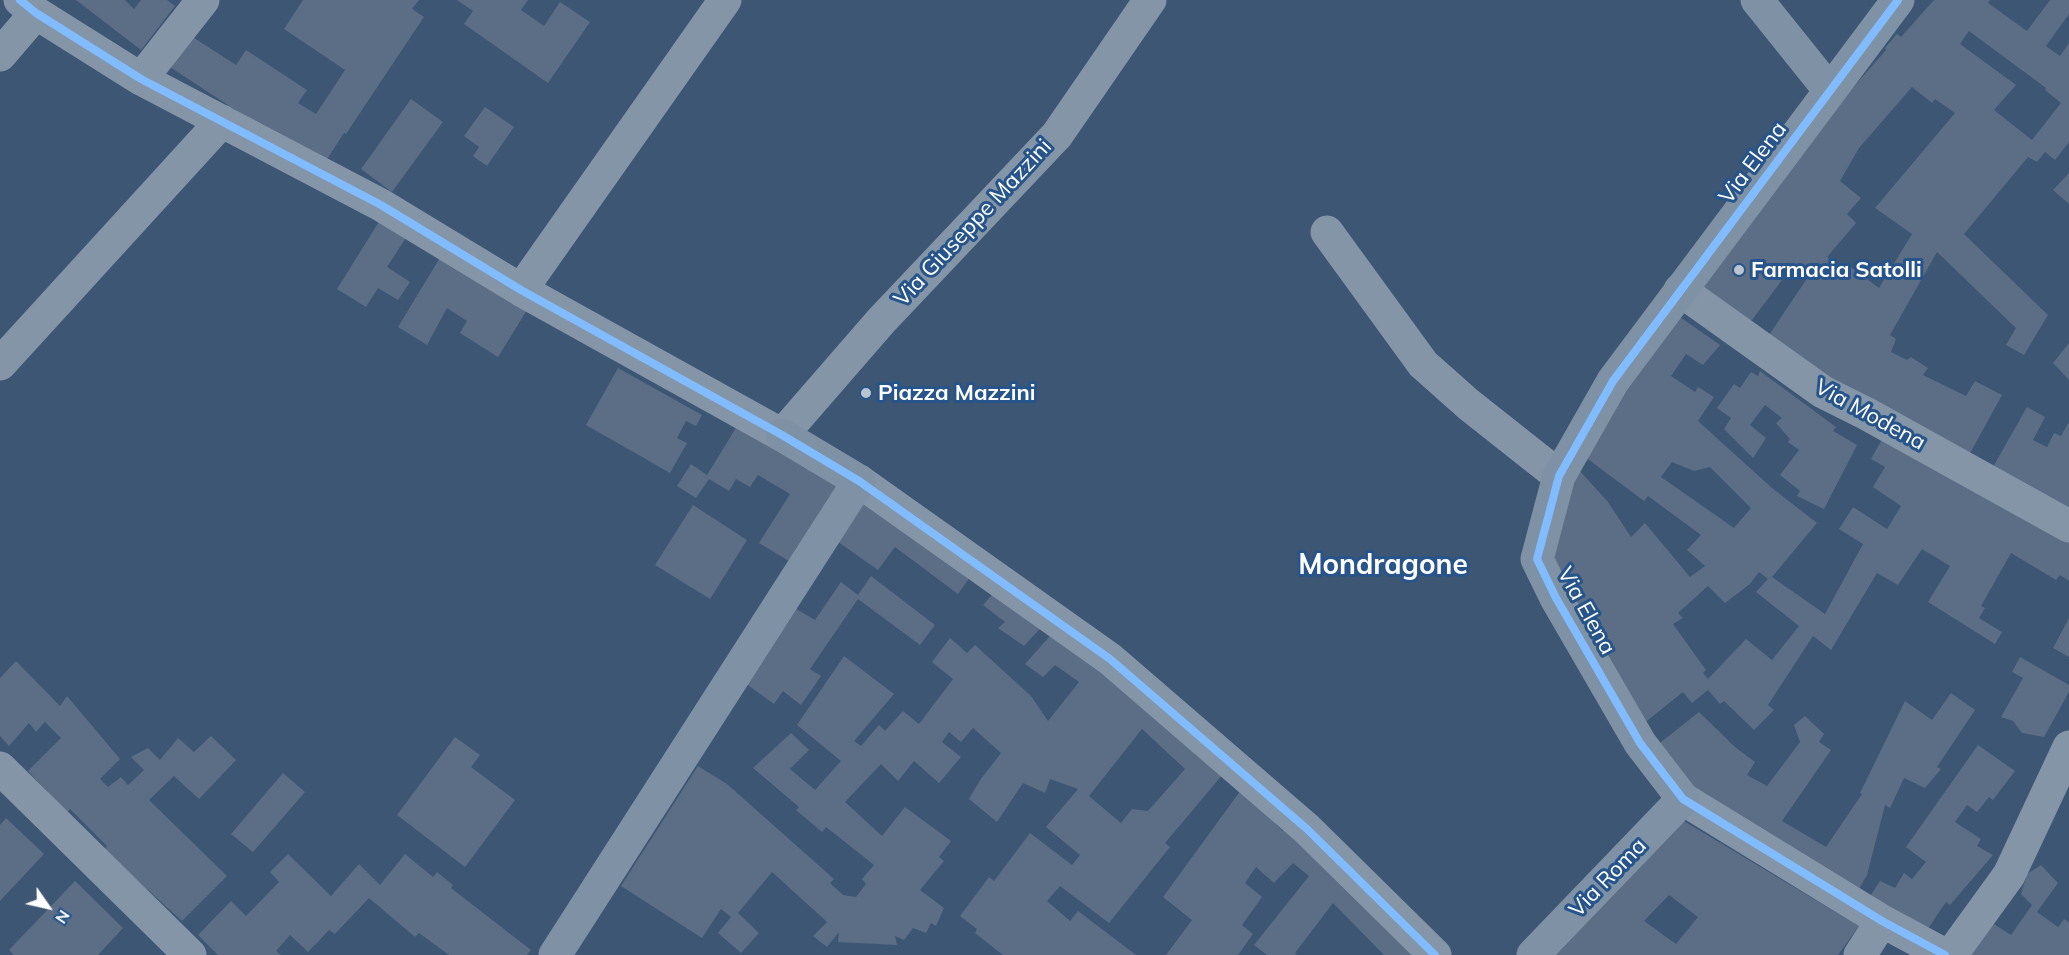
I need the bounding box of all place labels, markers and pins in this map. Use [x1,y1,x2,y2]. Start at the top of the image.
place label: Farmacia Satolli [1751,257,1922,283]
marker: Farmacia Satolli [1732,263,1746,277]
place label: Piazza Mazzini [878,380,1035,406]
marker: Piazza Mazzini [859,386,873,400]

